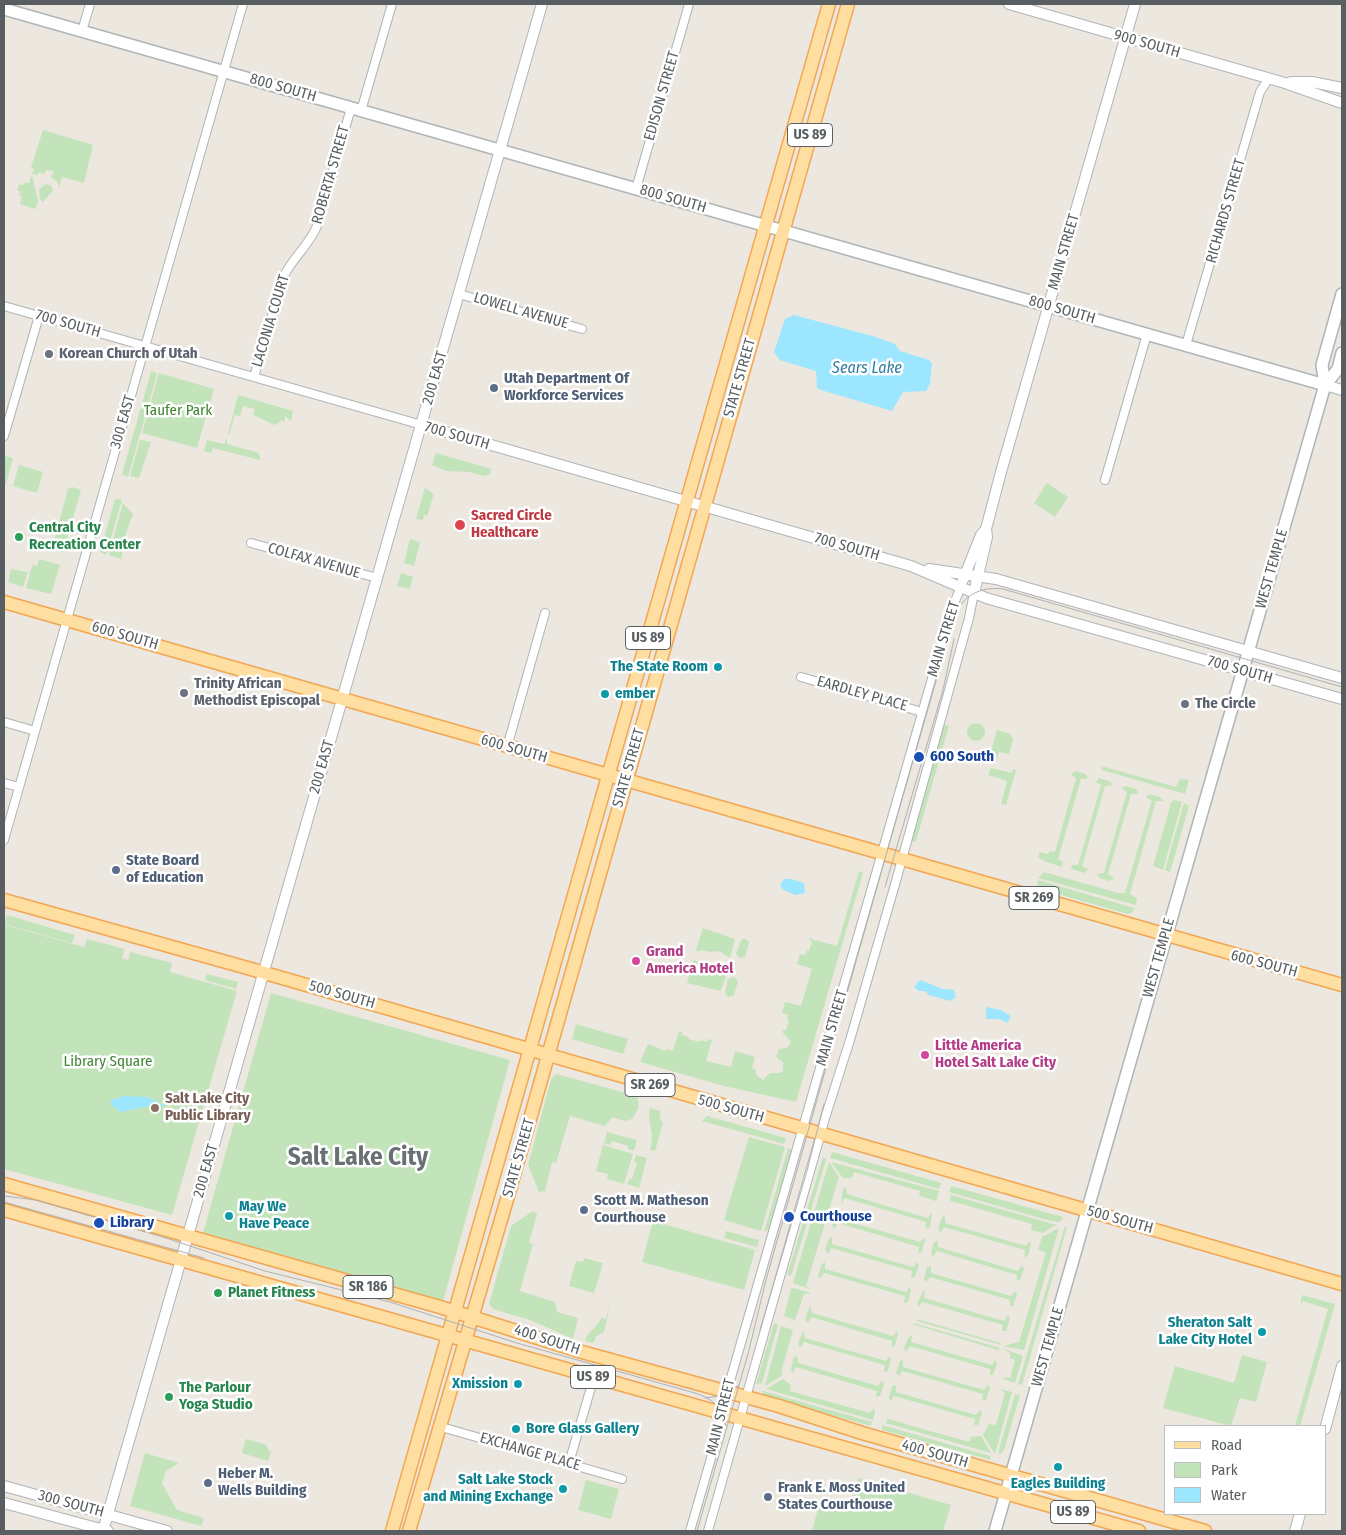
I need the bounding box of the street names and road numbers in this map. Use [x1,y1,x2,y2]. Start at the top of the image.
street label: 900 SOUTH [1112,26,1182,62]
street label: EDISON STREET [641,49,683,143]
street label: 800 SOUTH [248,70,318,106]
street label: ROBERTA STREET [308,124,354,226]
road number: US 89 [788,124,832,146]
street label: RICHARDS STREET [1202,157,1250,265]
street label: 800 SOUTH [638,181,708,217]
street label: MAIN STREET [1045,212,1083,292]
street label: LACONIA COURT [248,272,294,370]
street label: LOWELL AVENUE [472,289,570,333]
street label: 800 SOUTH [1027,292,1097,328]
street label: 700 SOUTH [33,306,103,342]
street label: STATE STREET [720,336,760,420]
street label: 200 EAST [419,349,451,407]
street label: 300 EAST [107,393,139,451]
street label: 700 SOUTH [422,418,492,454]
street label: WEST TEMPLE [1252,527,1292,611]
street label: 700 SOUTH [812,529,882,565]
street label: COLFAX AVENUE [266,539,362,583]
street label: MAIN STREET [924,599,964,679]
street label: 600 SOUTH [90,618,160,654]
road number: US 89 [626,626,670,650]
street label: 700 SOUTH [1205,652,1275,688]
street label: EARDLEY PLACE [815,672,909,716]
street label: STATE STREET [609,726,649,810]
street label: 600 SOUTH [479,731,549,767]
street label: 200 EAST [306,738,338,796]
road number: SR 269 [1009,886,1059,910]
street label: WEST TEMPLE [1139,916,1179,1000]
street label: 600 SOUTH [1229,946,1299,982]
street label: 500 SOUTH [307,977,377,1013]
street label: MAIN STREET [813,988,851,1068]
road number: SR 269 [625,1074,675,1096]
street label: 500 SOUTH [696,1091,766,1127]
street label: STATE STREET [499,1116,539,1200]
street label: 200 EAST [190,1142,222,1200]
street label: 500 SOUTH [1085,1202,1155,1238]
road number: SR 186 [343,1275,393,1298]
street label: WEST TEMPLE [1028,1305,1068,1389]
street label: 400 SOUTH [512,1321,582,1359]
road number: US 89 [570,1365,616,1388]
street label: MAIN STREET [703,1377,739,1457]
street label: EXCHANGE PLACE [478,1429,582,1475]
street label: 400 SOUTH [900,1436,970,1472]
street label: 300 SOUTH [36,1487,106,1521]
road number: US 89 [1050,1500,1096,1524]

